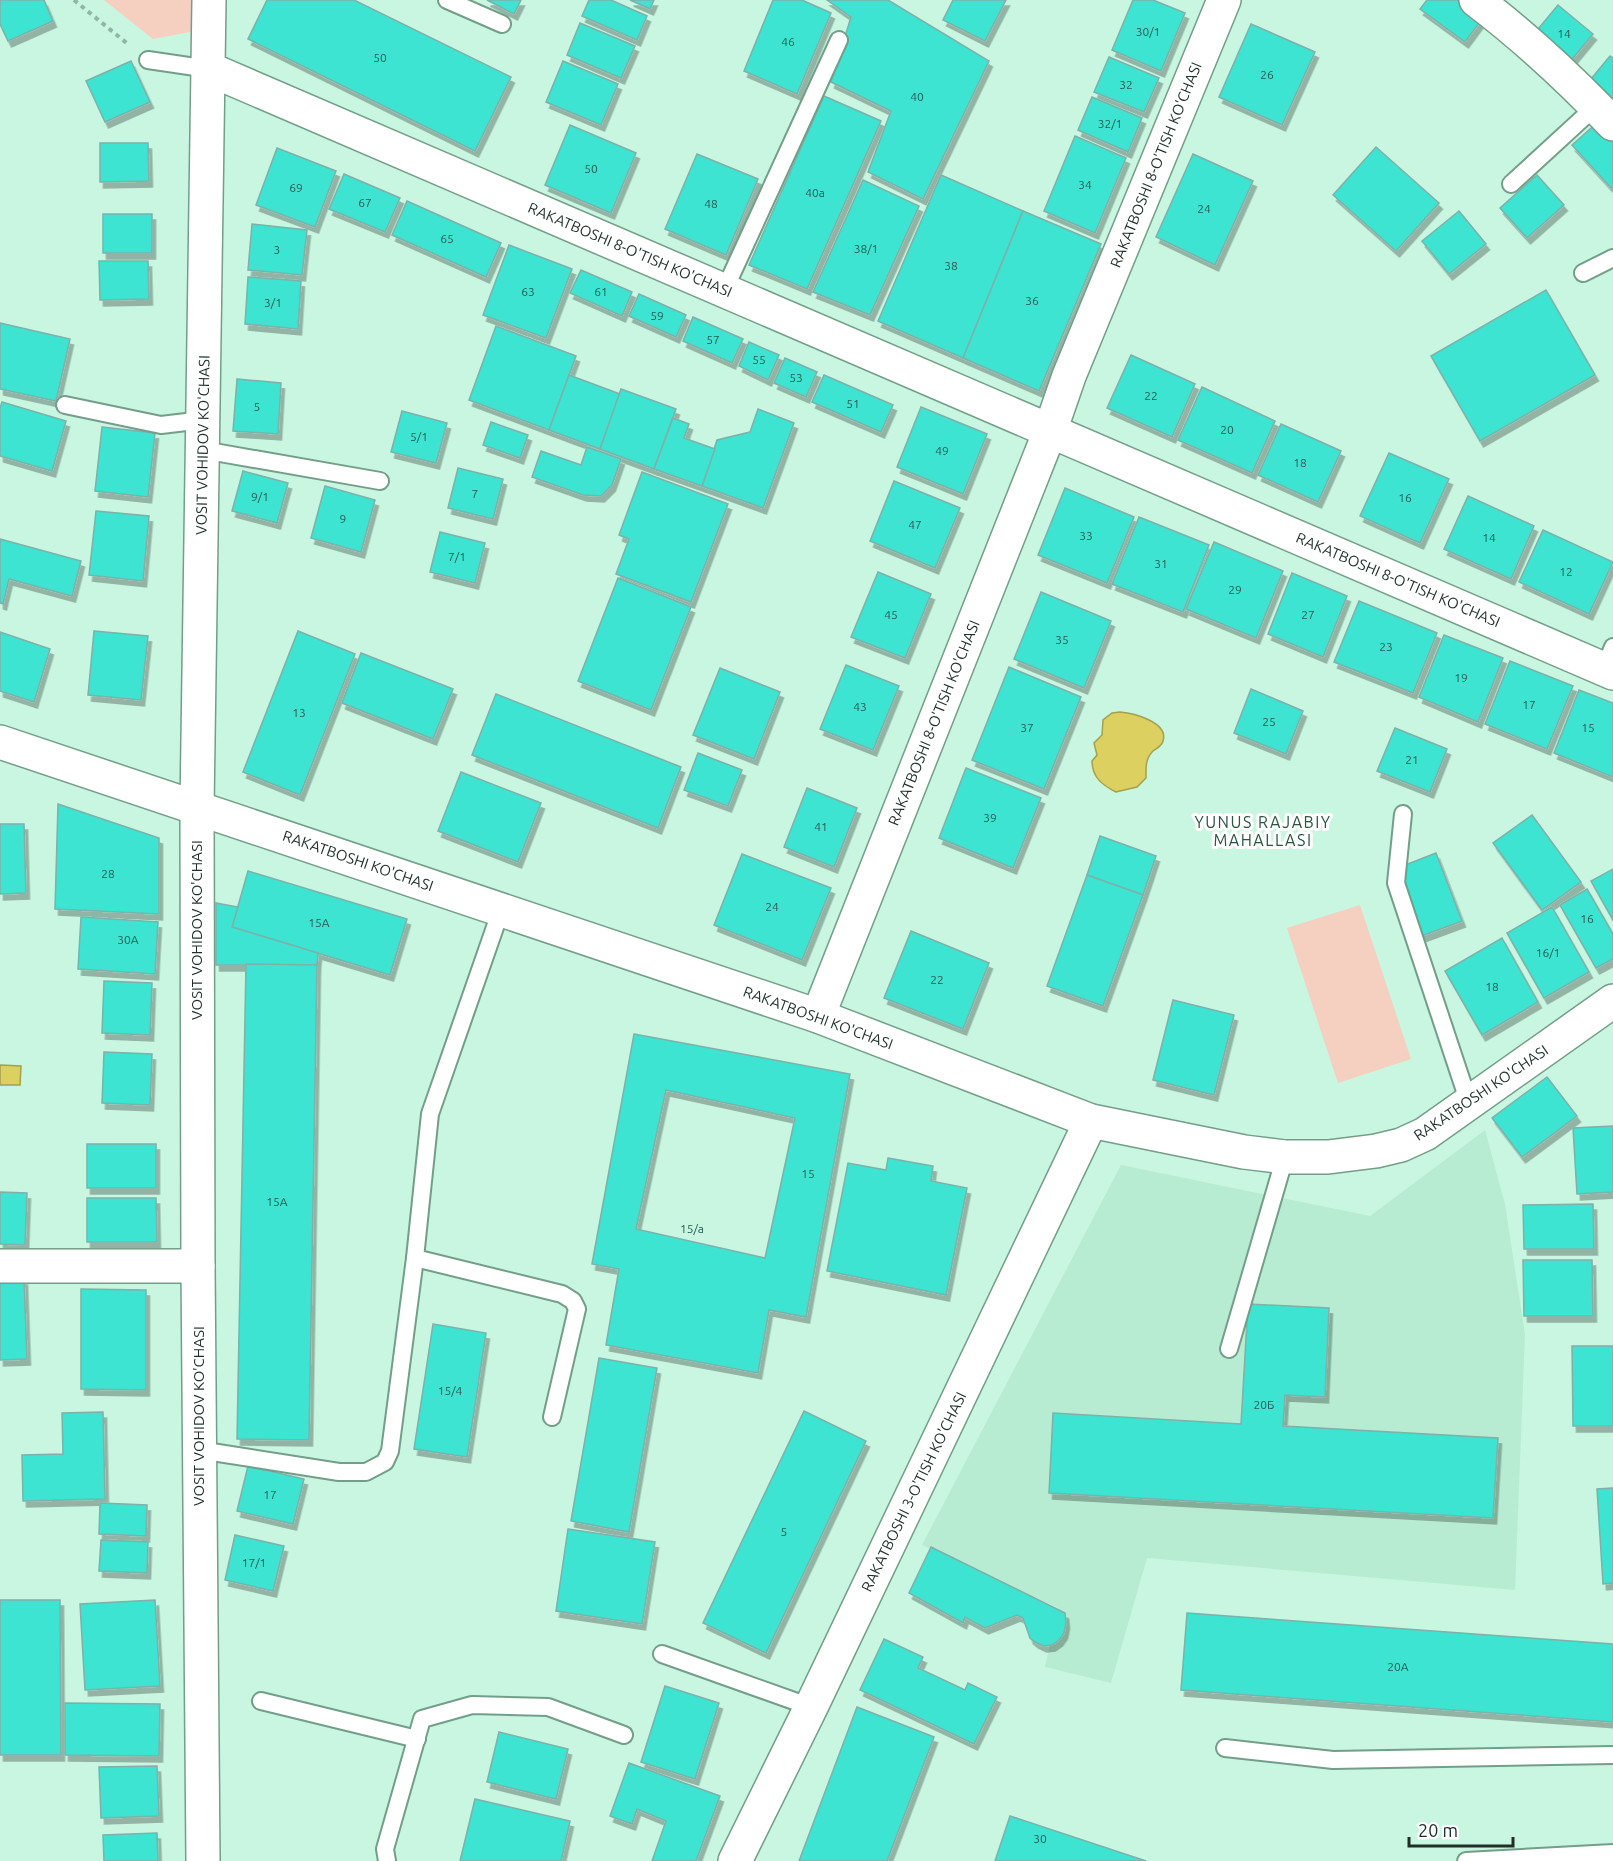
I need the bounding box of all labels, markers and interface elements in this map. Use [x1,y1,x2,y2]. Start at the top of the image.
house number: 30/1 [1136,25,1160,38]
house number: 14 [1557,27,1571,40]
house number: 46 [781,35,795,48]
house number: 50 [373,51,387,64]
street label: RAKATBOSHI 8-O'TISH KO'CHASI [1106,60,1205,270]
house number: 26 [1260,68,1274,81]
house number: 32 [1119,78,1133,91]
house number: 40 [910,90,924,103]
house number: 32/1 [1098,117,1122,130]
house number: 50 [584,162,598,175]
house number: 34 [1078,178,1092,191]
house number: 69 [289,181,303,194]
house number: 40a [805,186,825,199]
house number: 67 [358,196,372,209]
house number: 48 [704,197,718,210]
street label: RAKATBOSHI 8-O'TISH KO'CHASI [526,199,735,300]
house number: 24 [1197,202,1211,215]
house number: 65 [440,232,454,245]
house number: 38/1 [854,242,878,255]
house number: 3 [274,243,280,256]
house number: 38 [944,259,958,272]
house number: 63 [521,285,535,298]
house number: 61 [594,285,608,298]
house number: 36 [1025,294,1039,307]
house number: 3/1 [264,296,282,309]
house number: 59 [650,309,664,322]
house number: 57 [706,333,720,346]
house number: 55 [752,353,766,366]
street label: VOSIT VOHIDOV KO'CHASI [192,355,213,535]
house number: 53 [789,371,803,384]
house number: 22 [1144,389,1158,402]
house number: 51 [846,397,860,410]
house number: 5 [254,400,260,413]
house number: 20 [1220,423,1234,436]
house number: 5/1 [410,430,428,443]
house number: 49 [935,444,949,457]
house number: 18 [1293,456,1307,469]
house number: 7 [472,487,478,500]
house number: 9/1 [251,490,269,503]
house number: 16 [1398,491,1412,504]
house number: 9 [340,512,346,525]
house number: 47 [908,518,922,531]
house number: 33 [1079,529,1093,542]
street label: RAKATBOSHI 8-O'TISH KO'CHASI [1294,529,1503,630]
house number: 14 [1482,531,1496,544]
house number: 7/1 [448,550,466,563]
house number: 31 [1154,557,1168,570]
house number: 12 [1559,565,1573,578]
house number: 29 [1228,583,1242,596]
house number: 45 [884,608,898,621]
house number: 27 [1301,608,1315,621]
street label: RAKATBOSHI 8-O'TISH KO'CHASI [884,618,983,828]
house number: 35 [1055,633,1069,646]
house number: 23 [1379,640,1393,653]
house number: 19 [1454,671,1468,684]
house number: 17 [1522,698,1536,711]
house number: 43 [853,700,867,713]
house number: 13 [292,706,306,719]
house number: 25 [1262,715,1276,728]
house number: 37 [1020,721,1034,734]
house number: 15 [1581,721,1595,734]
house number: 21 [1405,753,1419,766]
house number: 39 [983,811,997,824]
district label: YUNUS RAJABIY MAHALLASI [1194,813,1332,849]
house number: 41 [814,820,828,833]
street label: RAKATBOSHI KO'CHASI [281,827,436,894]
street label: VOSIT VOHIDOV KO'CHASI [188,840,205,1020]
house number: 28 [101,867,115,880]
house number: 24 [765,900,779,913]
house number: 16 [1580,912,1594,925]
house number: 15A [308,916,330,929]
house number: 30A [117,933,139,946]
house number: 16/1 [1536,946,1560,959]
house number: 22 [930,973,944,986]
house number: 18 [1485,980,1499,993]
street label: RAKATBOSHI KO'CHASI [741,982,895,1053]
street label: RAKATBOSHI KO'CHASI [1410,1041,1551,1144]
house number: 15 [801,1167,815,1180]
house number: 15А [266,1195,288,1208]
house number: 15/a [680,1222,704,1235]
street label: VOSIT VOHIDOV KO'CHASI [190,1326,207,1506]
house number: 15/4 [438,1384,463,1397]
street label: RAKATBOSHI 3-O'TISH KO'CHASI [858,1389,969,1594]
house number: 20Б [1254,1398,1274,1411]
house number: 17 [263,1488,277,1501]
house number: 5 [781,1525,787,1538]
house number: 17/1 [242,1556,266,1569]
house number: 20А [1387,1660,1409,1673]
scale bar [1409,1810,1512,1848]
text: 20 m [1418,1820,1458,1840]
house number: 30 [1033,1832,1047,1845]

